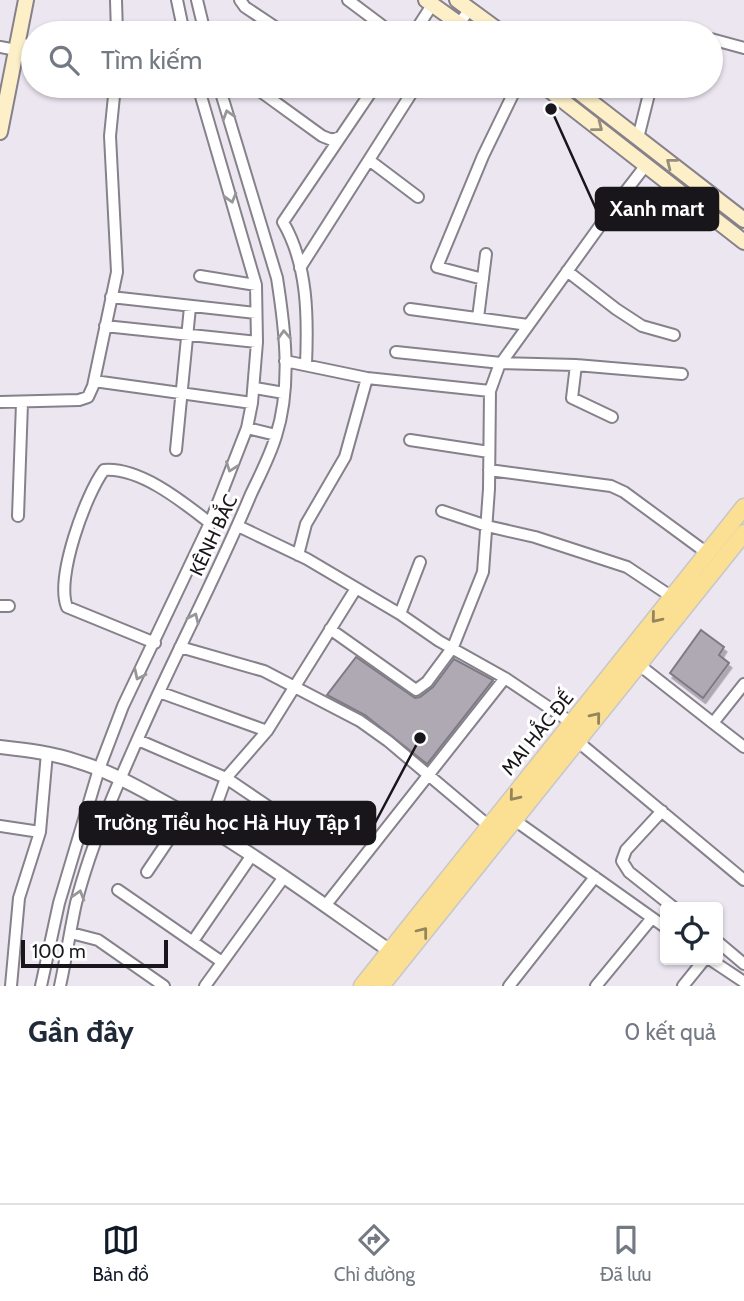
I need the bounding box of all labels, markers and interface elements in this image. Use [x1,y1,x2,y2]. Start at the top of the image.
search box [21,21,723,98]
icon: search [45,41,83,79]
text: Tìm kiếm [101,44,202,76]
one-way arrow [222,110,236,122]
one-way arrow [590,119,603,132]
one-way arrow [666,159,679,172]
callout: Xanh mart [596,188,718,230]
one-way arrow [222,192,237,204]
text: Xanh mart [609,196,704,221]
one-way arrow [276,329,291,340]
one-way arrow [225,461,239,473]
street label: KÊNH BẮC [181,489,242,579]
one-way arrow [651,610,664,622]
one-way arrow [186,613,200,625]
one-way arrow [133,668,147,680]
street label: MAI HẮC ĐẾ [493,684,579,780]
one-way arrow [587,712,600,724]
one-way arrow [509,788,522,800]
callout: Trường Tiểu học Hà Huy Tập 1 [80,802,375,844]
text: Trường Tiểu học Hà Huy Tập 1 [94,810,362,835]
one-way arrow [71,890,86,902]
map controls [660,902,723,965]
button: locate [660,902,723,965]
one-way arrow [414,928,427,940]
scale bar [21,937,168,969]
text: 100 m [32,940,86,963]
text: Gần đây [28,1013,134,1050]
text: 0 kết quả [624,1018,716,1046]
tab: Bản đồ [92,1221,149,1286]
tab: Chỉ đường [334,1221,415,1286]
tab: Đã lưu [600,1221,652,1286]

